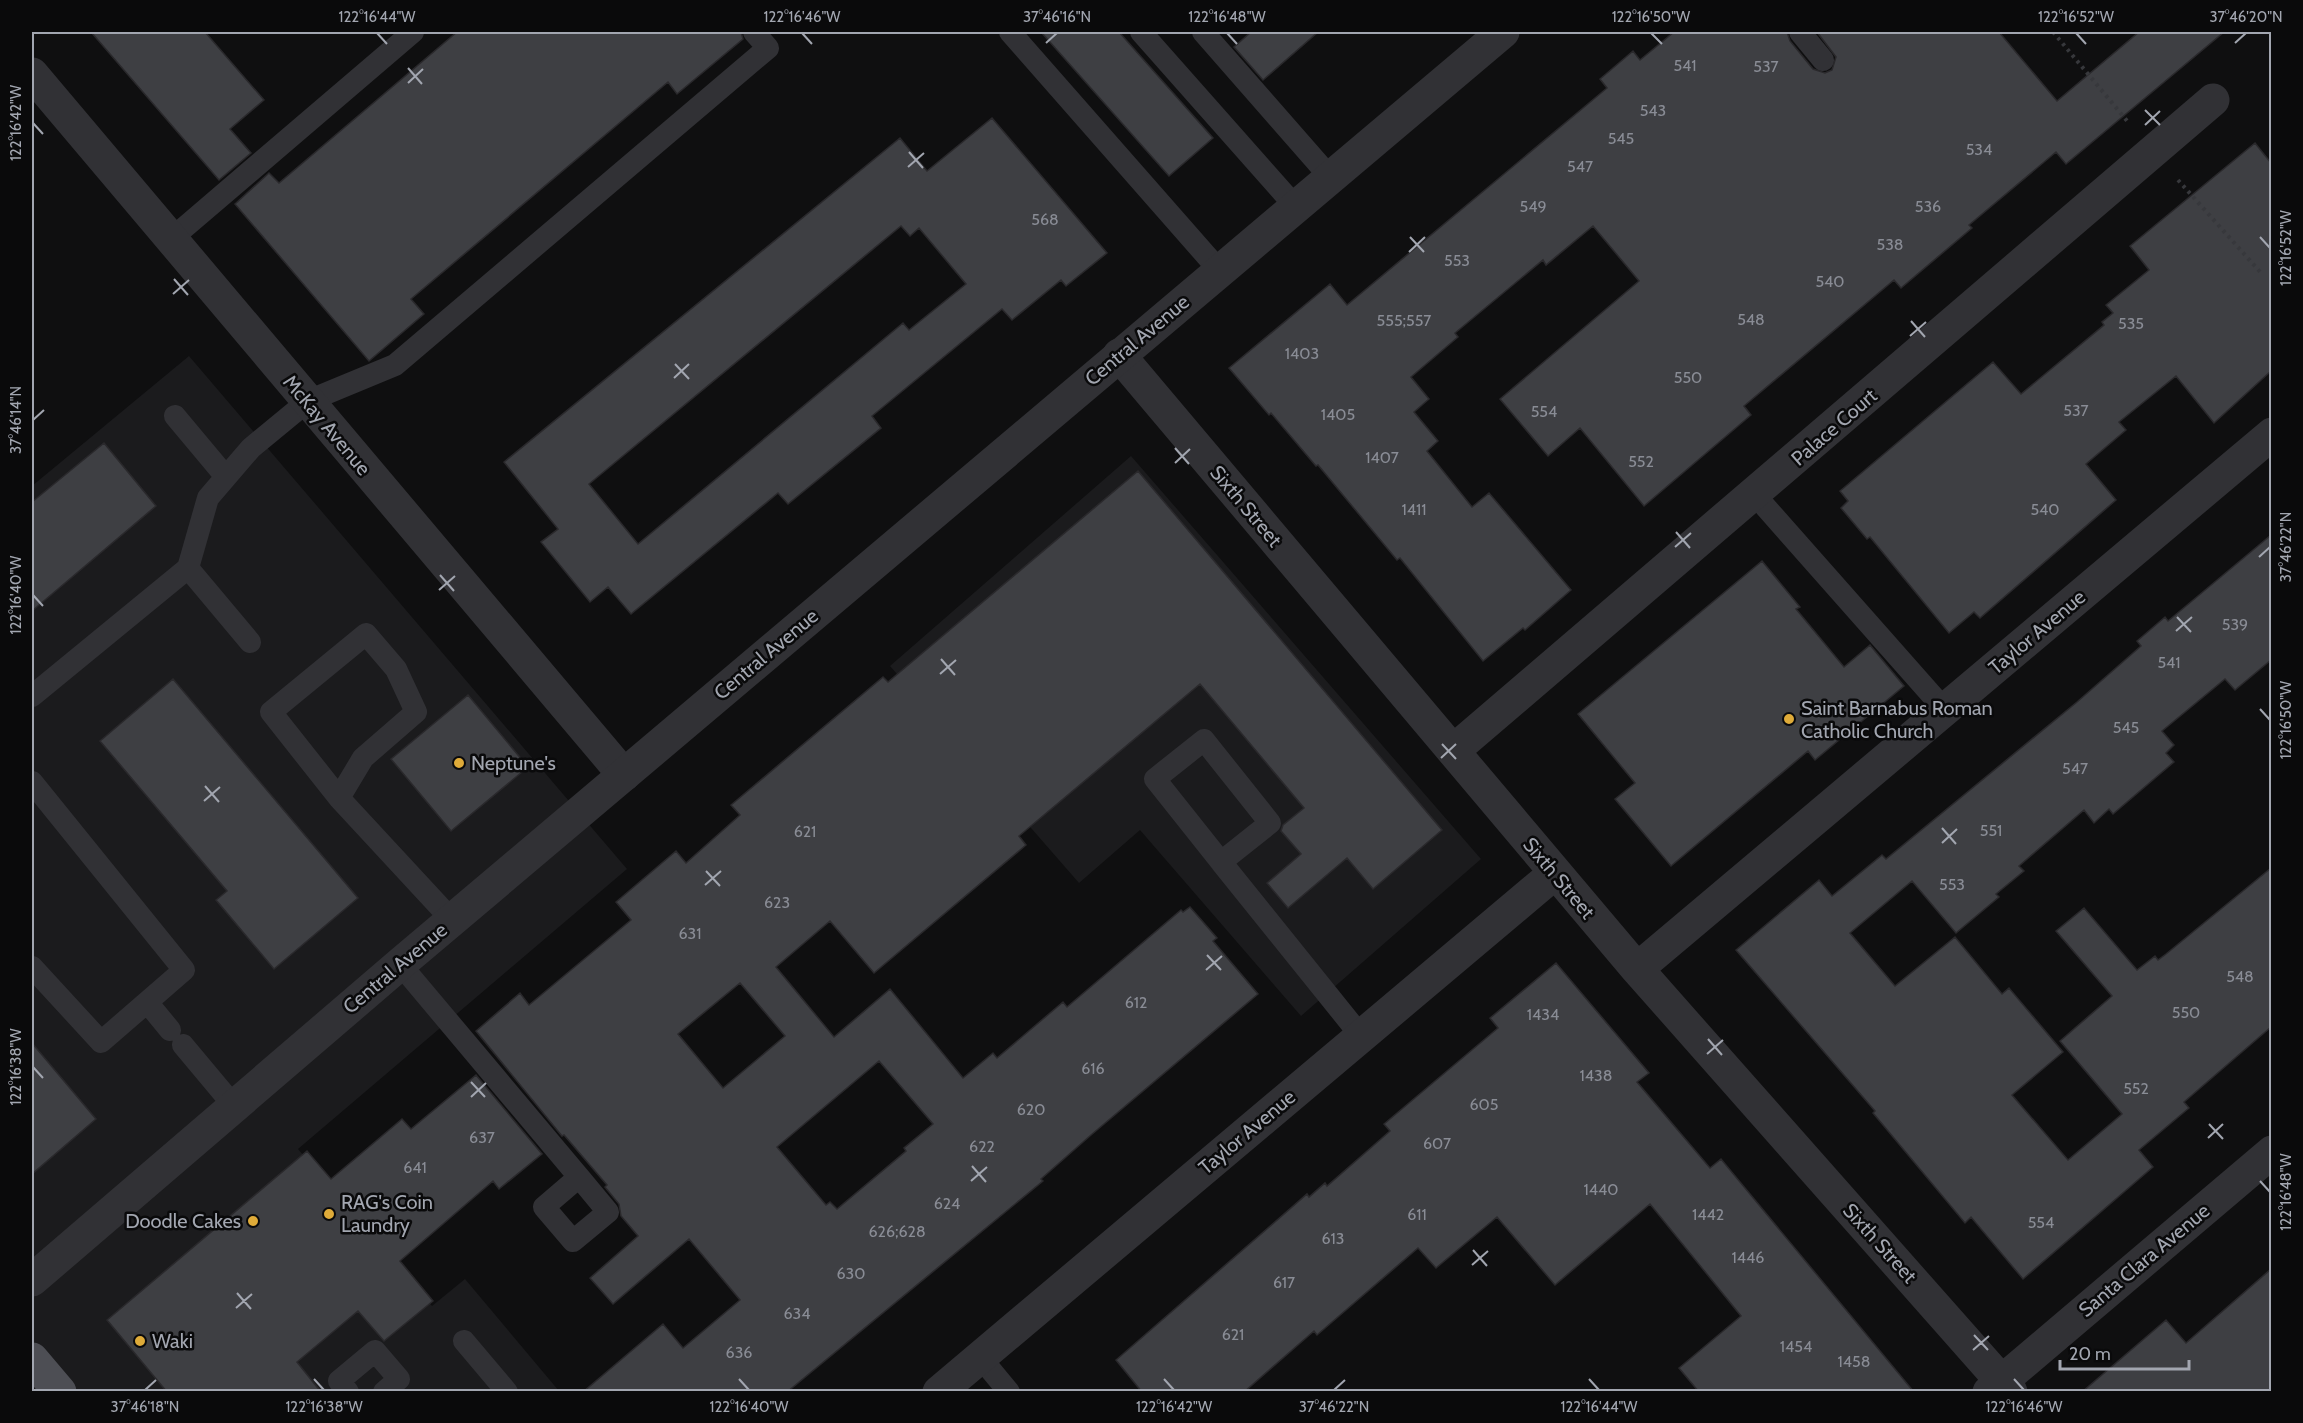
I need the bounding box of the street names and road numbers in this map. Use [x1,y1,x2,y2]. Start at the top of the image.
street label: Central Avenue [1080,290,1194,390]
street label: McKay Avenue [278,370,376,480]
street label: Palace Court [1786,383,1882,471]
street label: Sixth Street [1205,460,1287,552]
street label: Taylor Avenue [1984,585,2090,679]
street label: Central Avenue [709,604,823,704]
street label: Sixth Street [1518,832,1600,924]
street label: Central Avenue [338,918,452,1018]
street label: Taylor Avenue [1194,1085,1300,1179]
street label: Sixth Street [1838,1198,1922,1288]
street label: Santa Clara Avenue [2074,1198,2214,1322]

